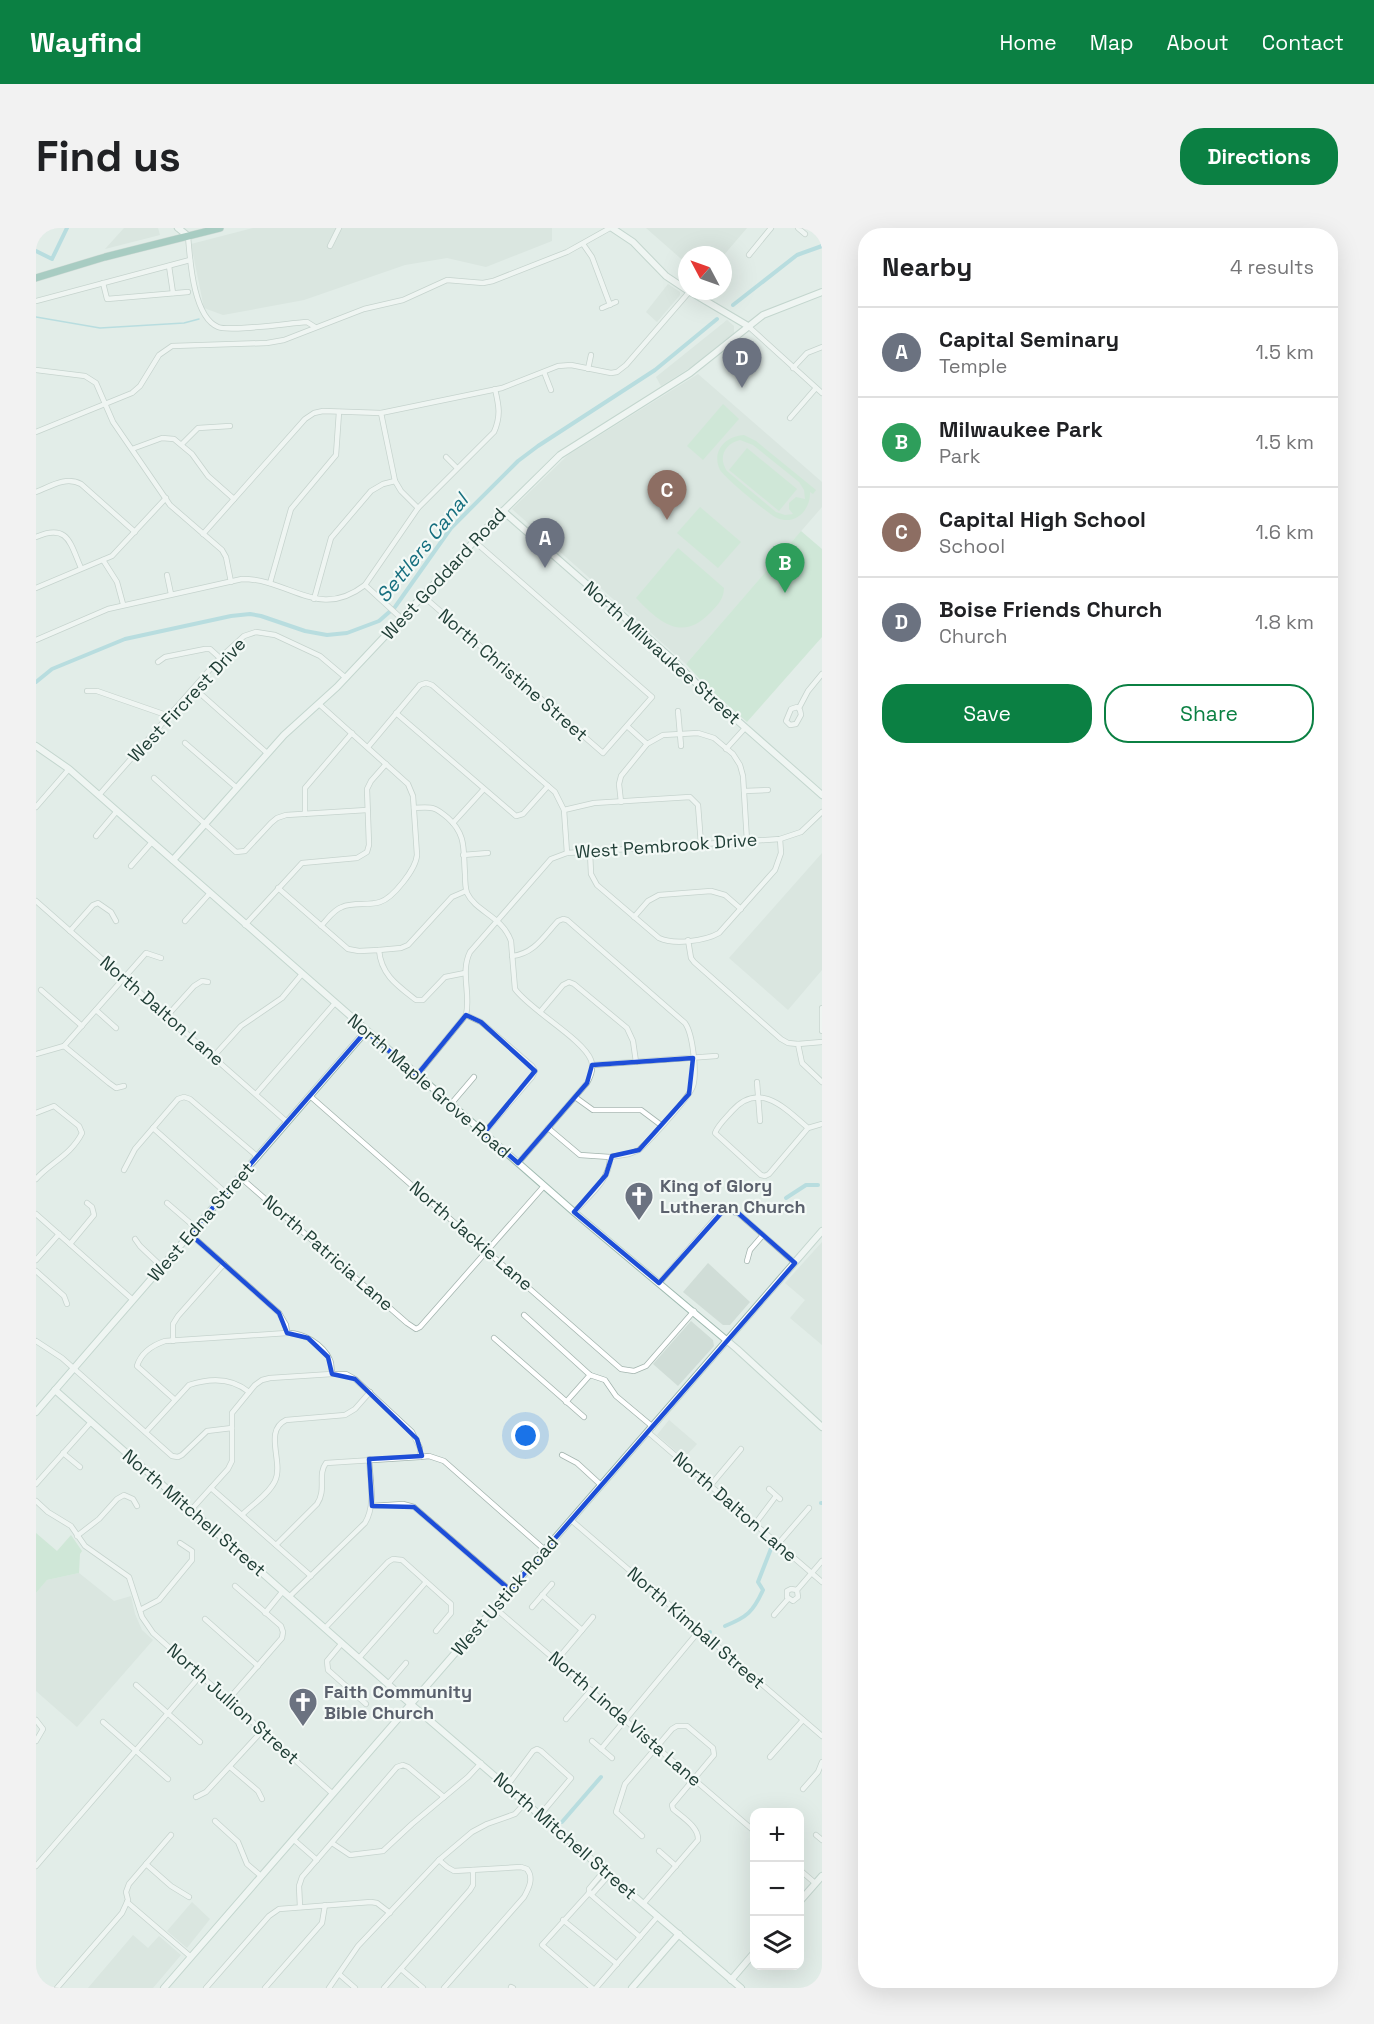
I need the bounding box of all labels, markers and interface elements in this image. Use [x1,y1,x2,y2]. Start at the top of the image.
text: Wayfind [30,24,142,60]
text: Home [999,29,1057,56]
text: Map [1090,29,1134,56]
text: About [1167,29,1229,56]
text: Contact [1262,29,1344,56]
button: Directions [1180,128,1338,185]
text: Find us [36,130,181,183]
north arrow [678,246,732,300]
text: Nearby [882,250,972,284]
text: 4 results [1230,254,1314,280]
text: Capital Seminary [939,325,1119,353]
pin: D [722,338,762,388]
text: A [895,339,908,365]
text: 1.5 km [1256,339,1314,365]
text: Temple [939,353,1007,379]
text: Milwaukee Park [939,415,1103,443]
text: B [895,429,908,455]
text: 1.5 km [1256,429,1314,455]
text: Park [939,443,981,469]
pin: C [648,470,686,520]
water label: Settlers Canal [370,487,475,608]
street label: West Goddard Road [377,503,511,644]
text: Capital High School [939,505,1146,533]
pin: A [526,518,564,568]
text: C [895,519,908,545]
text: 1.6 km [1255,519,1314,545]
text: School [939,533,1005,559]
pin: B [766,544,804,593]
street label: North Milwaukee Street [579,576,746,729]
text: Boise Friends Church [939,595,1162,623]
street label: North Christine Street [434,603,593,746]
text: D [895,609,908,635]
text: 1.8 km [1255,609,1314,635]
text: Church [939,623,1008,649]
street label: West Fircrest Drive [123,633,250,767]
button: Save [882,684,1092,743]
button: Share [1104,684,1314,743]
street label: West Pembrook Drive [574,828,758,863]
street label: North Dalton Lane [95,950,229,1071]
street label: North Maple Grove Road [343,1008,516,1163]
street label: West Edna Street [142,1157,259,1286]
place label: King of Glory Lutheran Church [660,1174,806,1218]
street label: North Jackie Lane [405,1176,538,1296]
church icon: King of Glory Lutheran Church [623,1180,655,1222]
street label: North Patricia Lane [258,1190,398,1316]
your location [511,1421,540,1450]
street label: North Mitchell Street [118,1444,271,1581]
street label: North Dalton Lane [668,1446,802,1567]
street label: West Ustick Road [446,1531,563,1660]
street label: North Kimball Street [623,1562,770,1694]
street label: North Jullion Street [162,1638,304,1769]
street label: North Linda Vista Lane [544,1646,707,1791]
place label: Faith Community Bible Church [324,1680,472,1724]
church icon: Faith Community Bible Church [287,1686,319,1728]
street label: North Mitchell Street [489,1767,642,1904]
map controls [750,1808,804,1970]
button: + [750,1808,804,1862]
button: − [750,1862,804,1916]
button: layers [750,1916,804,1970]

